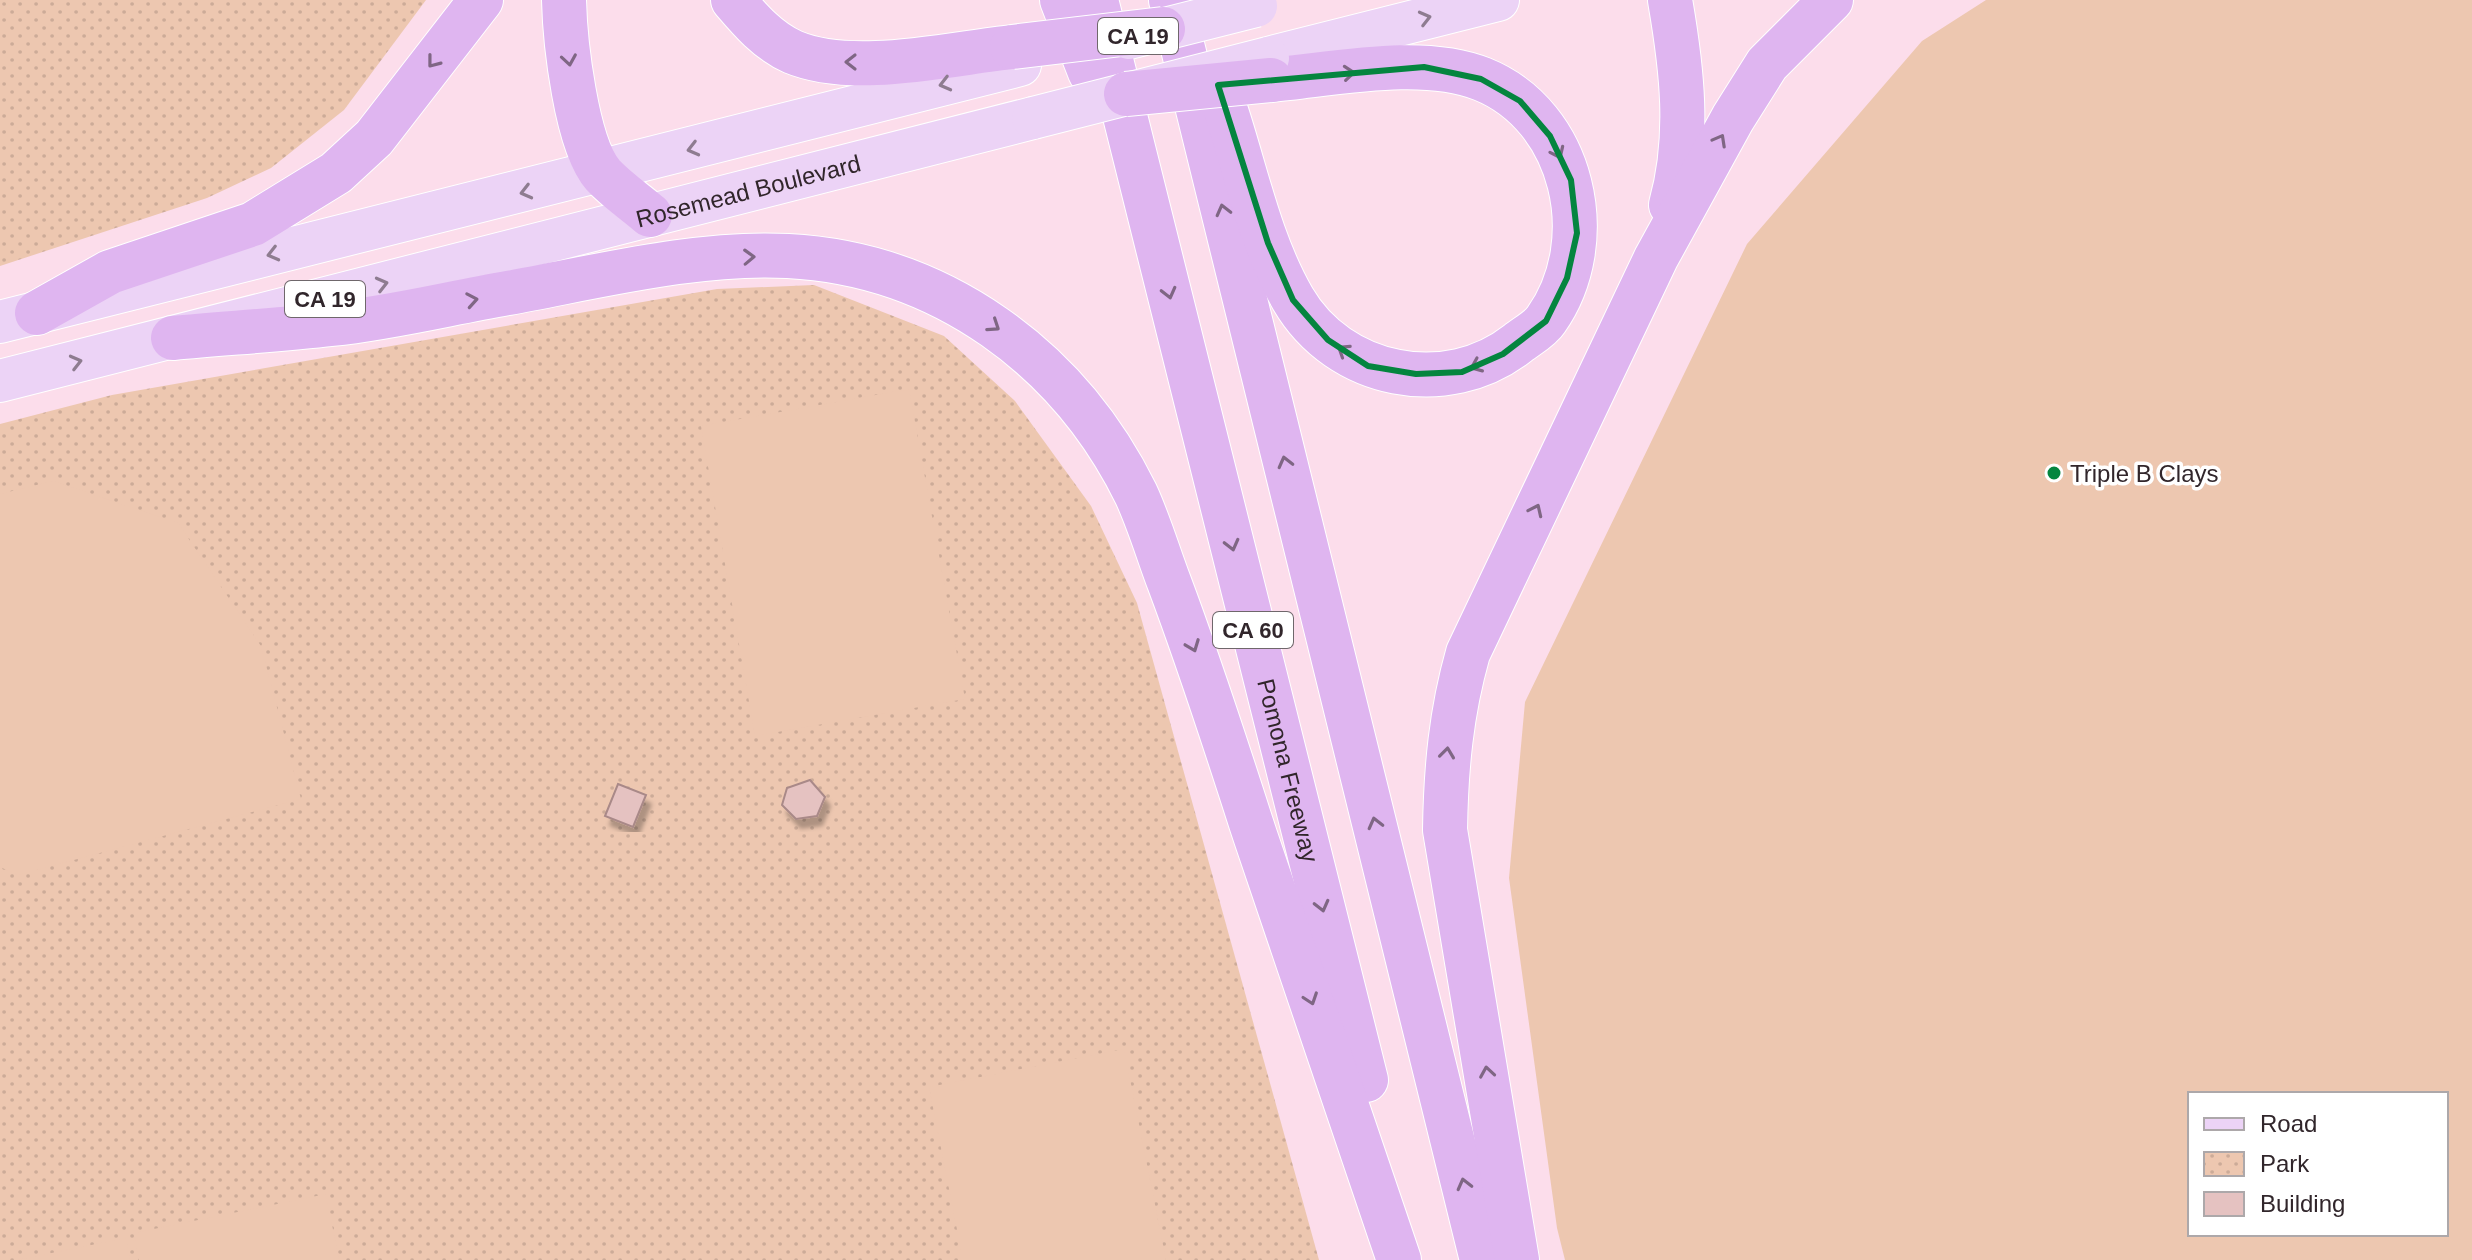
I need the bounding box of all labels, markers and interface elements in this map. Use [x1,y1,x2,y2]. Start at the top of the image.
one-way arrow [1418,11,1431,28]
road number: CA 19 [1098,18,1178,54]
one-way arrow [429,53,443,67]
one-way arrow [560,53,577,66]
one-way arrow [844,53,857,71]
one-way arrow [1343,65,1356,82]
one-way arrow [938,75,952,92]
one-way arrow [1711,134,1726,149]
one-way arrow [687,140,700,157]
one-way arrow [1548,145,1564,160]
street label: Rosemead Boulevard [633,149,863,232]
one-way arrow [519,182,533,199]
one-way arrow [1215,203,1232,217]
one-way arrow [267,245,281,262]
one-way arrow [743,248,756,265]
one-way arrow [375,277,388,294]
road number: CA 19 [285,281,365,317]
one-way arrow [1160,286,1177,299]
one-way arrow [465,292,479,309]
one-way arrow [986,316,1000,331]
one-way arrow [1338,344,1352,359]
one-way arrow [68,354,82,371]
one-way arrow [1470,356,1484,372]
one-way arrow [1278,456,1295,469]
place label: Triple B Clays [2070,460,2218,487]
marker: Triple B Clays [2045,464,2063,482]
one-way arrow [1526,504,1542,519]
one-way arrow [1223,538,1240,552]
road number: CA 60 [1213,612,1293,648]
one-way arrow [1183,638,1200,652]
street label: Pomona Freeway [1253,676,1324,865]
one-way arrow [1439,746,1456,759]
one-way arrow [1367,817,1384,831]
one-way arrow [1313,899,1330,913]
one-way arrow [1301,991,1317,1005]
one-way arrow [1479,1066,1496,1079]
legend [2188,1092,2448,1236]
text: Road [2260,1110,2317,1137]
text: Park [2260,1150,2310,1177]
one-way arrow [1456,1178,1473,1192]
text: Building [2260,1190,2345,1217]

